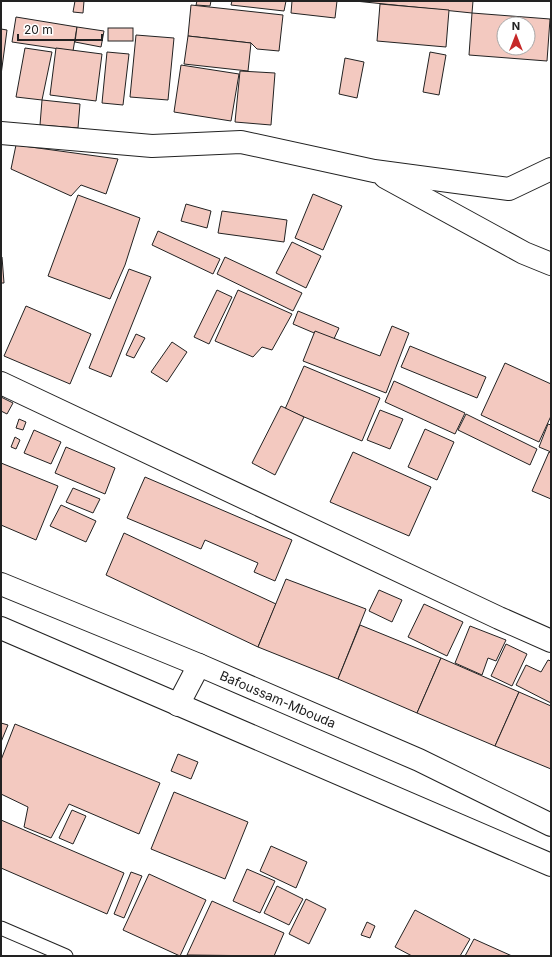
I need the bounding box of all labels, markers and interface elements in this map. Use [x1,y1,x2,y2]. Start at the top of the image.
scale bar [18,16,102,42]
north arrow [496,16,536,56]
text: N [512,19,520,33]
text: 20 m [24,22,53,37]
street label: Bafoussam-Mbouda [218,667,338,731]

